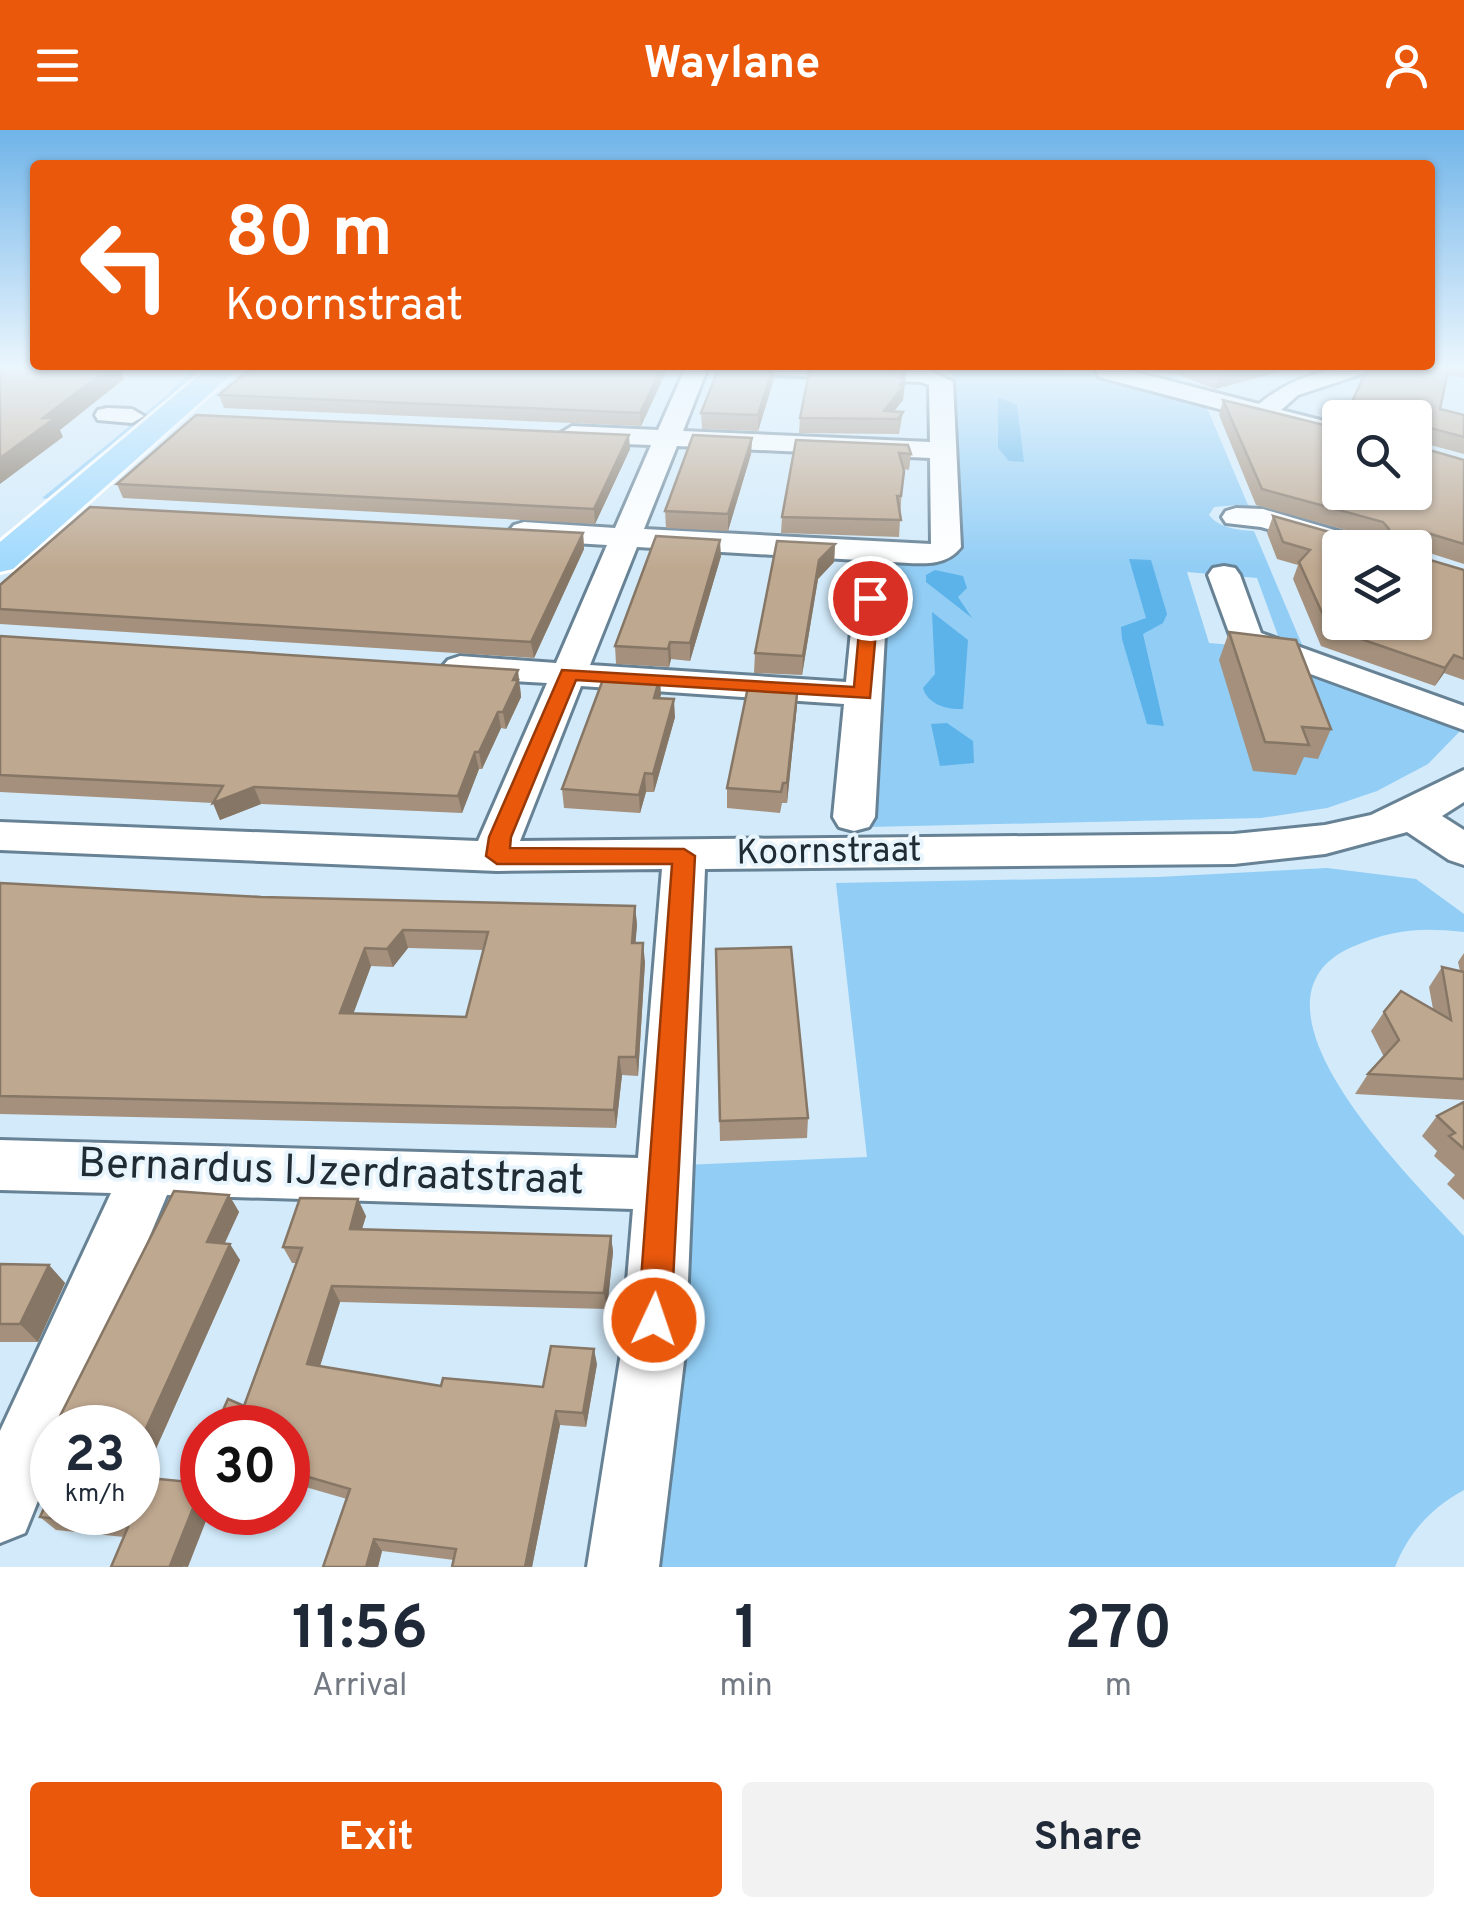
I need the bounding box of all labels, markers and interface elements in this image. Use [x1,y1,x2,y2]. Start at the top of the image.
text: Waylane [644,37,820,94]
icon: menu [30,38,85,93]
icon: person [1379,38,1434,93]
text: 80 m [225,192,393,281]
icon: left [60,200,190,330]
text: Koornstraat [225,279,463,336]
map controls [1322,400,1432,640]
button: search [1322,400,1432,510]
button: layers [1322,530,1432,640]
pin [828,556,913,641]
icon: arrive [843,571,898,626]
street label: Koornstraat [736,829,922,877]
street label: Bernardus IJzerdraatstraat [77,1139,585,1209]
position arrow [602,1268,706,1372]
speed limit sign: 30 [180,1405,310,1535]
text: 23 [65,1426,125,1489]
text: km/h [65,1479,125,1511]
text: 11:56 [292,1594,428,1670]
text: 1 [734,1594,758,1670]
text: 270 [1064,1594,1172,1670]
text: Arrival [312,1667,407,1707]
text: min [720,1667,773,1707]
text: m [1105,1667,1132,1707]
button: Exit [30,1782,722,1897]
button: Share [742,1782,1434,1897]

